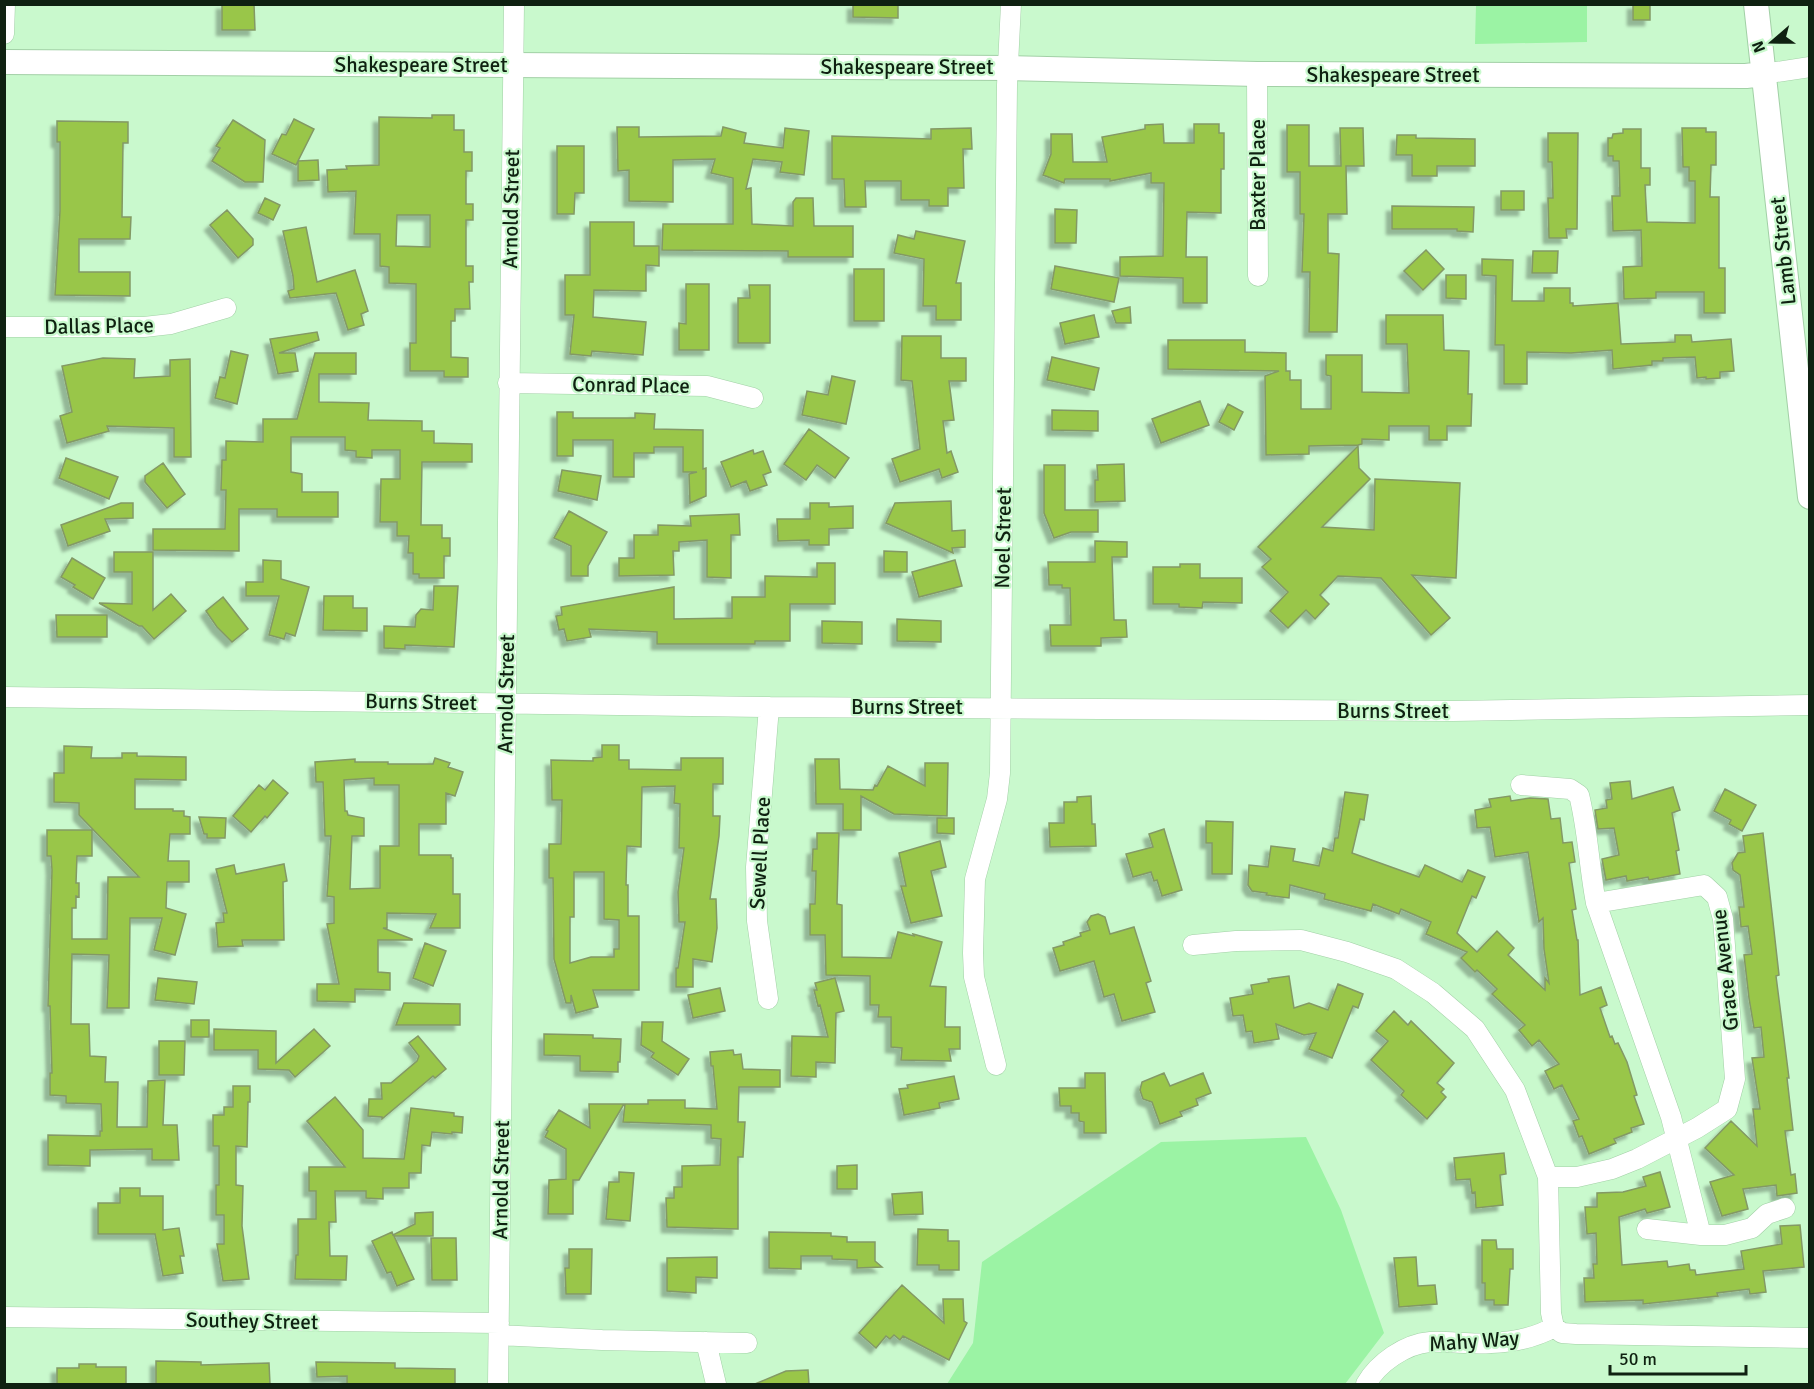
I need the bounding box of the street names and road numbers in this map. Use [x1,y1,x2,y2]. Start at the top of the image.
street label: Shakespeare Street [334,52,508,78]
street label: Shakespeare Street [820,54,994,80]
street label: Shakespeare Street [1306,62,1480,88]
street label: Baxter Place [1245,119,1271,231]
street label: Arnold Street [497,149,525,269]
street label: Lamb Street [1764,196,1802,306]
street label: Dallas Place [44,312,154,340]
street label: Conrad Place [572,371,690,399]
street label: Noel Street [989,487,1017,589]
street label: Arnold Street [492,634,520,754]
street label: Burns Street [365,688,477,716]
street label: Burns Street [851,694,963,720]
street label: Burns Street [1337,698,1449,724]
street label: Sewell Place [744,796,776,910]
street label: Grace Avenue [1706,908,1744,1032]
street label: Arnold Street [487,1120,515,1240]
street label: Southey Street [186,1307,318,1335]
street label: Mahy Way [1428,1325,1520,1357]

